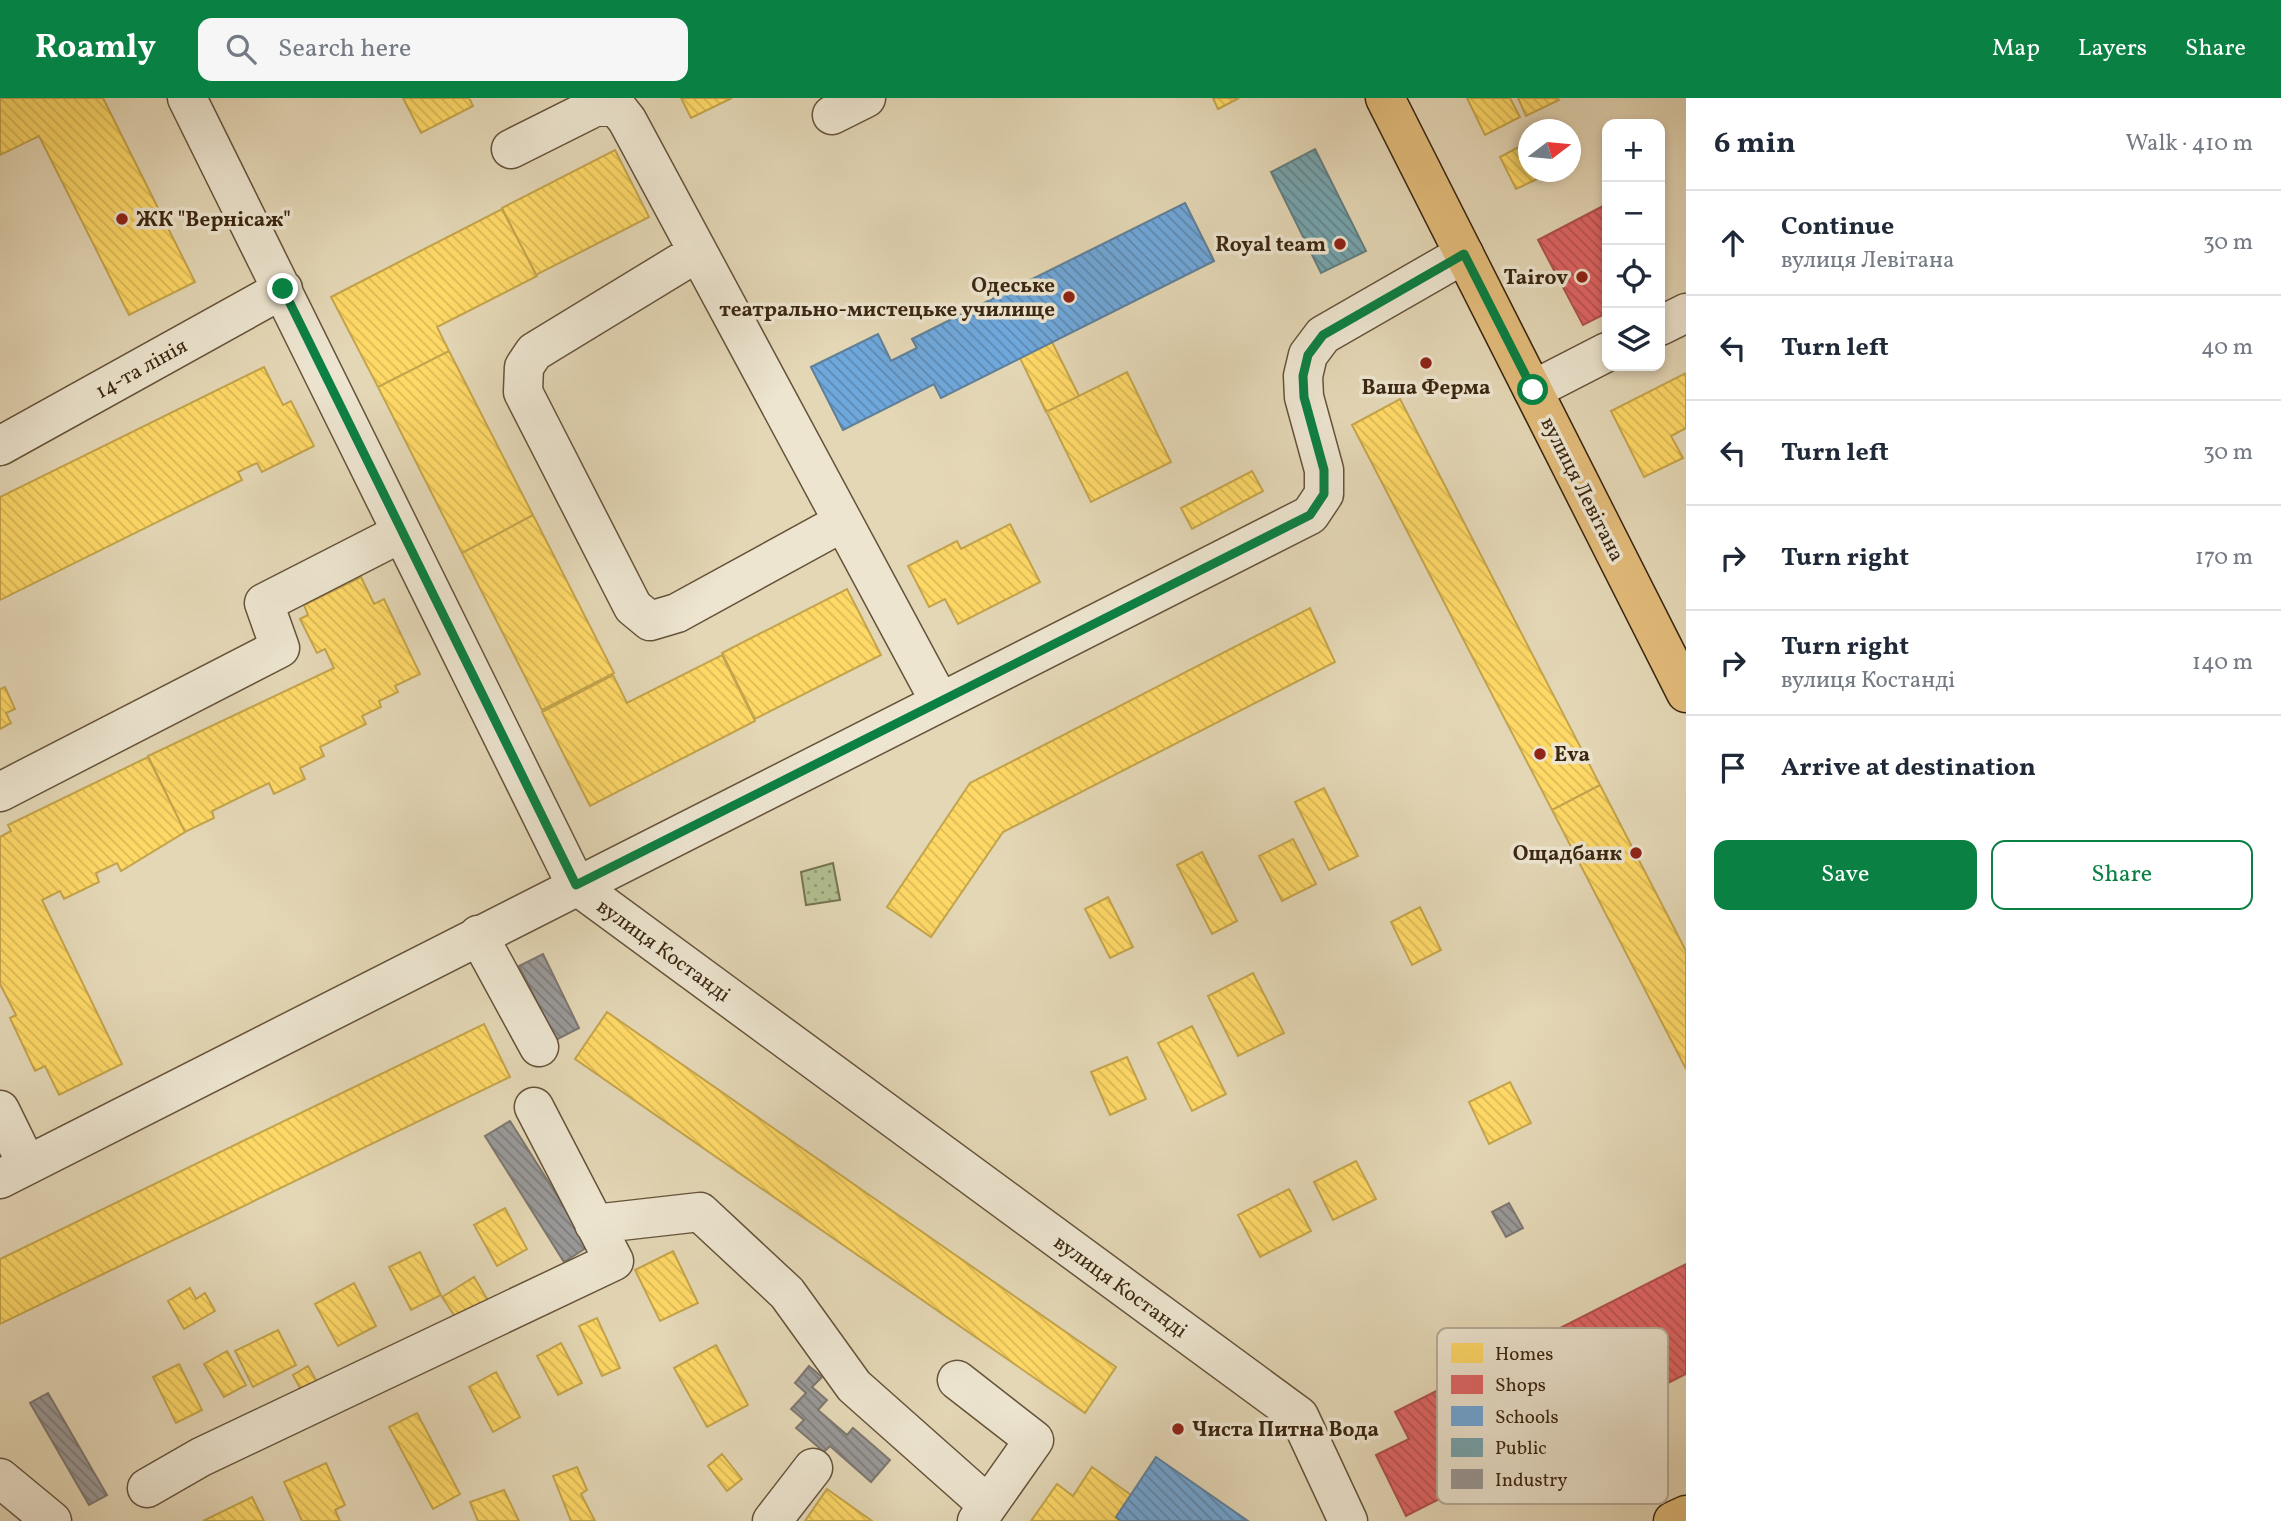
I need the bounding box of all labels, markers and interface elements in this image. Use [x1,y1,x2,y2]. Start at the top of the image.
search box [198,18,688,81]
text: Roamly [35,26,156,72]
icon: search [222,30,260,68]
text: Search here [278,31,411,67]
text: Map [1992,32,2040,66]
text: Layers [2078,32,2147,66]
text: Share [2185,32,2246,66]
north arrow [1518,119,1581,182]
map controls [1602,119,1665,371]
button: + [1602,119,1665,182]
text: 6 min [1714,123,1796,165]
text: Walk · 410 m [2126,128,2253,160]
button: − [1602,182,1665,245]
place label: ЖК "Вернісаж" [136,206,291,235]
text: Continue [1781,209,1894,245]
marker: ЖК "Вернісаж" [114,211,130,227]
icon: ahead [1714,224,1752,262]
text: 30 m [2203,227,2253,259]
place label: Royal team [1215,231,1326,260]
marker: Royal team [1332,236,1348,252]
button: locate [1602,245,1665,308]
text: вулиця Левітана [1781,245,1955,277]
place label: Tairov [1503,264,1568,293]
marker: Tairov [1574,269,1590,285]
place label: Одеське театрально-мистецьке училище [719,272,1055,325]
route end [267,273,298,304]
marker: Одеське театрально-мистецьке училище [1061,289,1077,305]
button: layers [1602,308,1665,371]
icon: left [1714,329,1752,367]
text: Turn left [1781,330,1889,366]
street label: 14-та лінія [90,332,193,407]
text: 40 m [2201,332,2253,364]
marker: Ваша Ферма [1418,355,1434,371]
place label: Ваша Ферма [1362,374,1491,403]
route start [1517,374,1548,405]
street label: вулиця Левітана [1533,413,1631,567]
icon: left [1714,434,1752,472]
text: Turn left [1781,435,1889,471]
text: 30 m [2203,437,2253,469]
icon: right [1714,539,1752,577]
text: Turn right [1781,540,1909,576]
text: 170 m [2195,542,2253,574]
text: Turn right [1781,629,1909,665]
icon: right [1714,644,1752,682]
text: 140 m [2192,647,2253,679]
text: вулиця Костанді [1781,665,1955,697]
place label: Eva [1554,741,1590,770]
marker: Eva [1532,746,1548,762]
icon: arrive [1714,749,1752,787]
text: Arrive at destination [1781,750,2036,786]
place label: Ощадбанк [1513,840,1622,869]
button: Save [1714,840,1977,910]
button: Share [1991,840,2253,910]
marker: Ощадбанк [1628,845,1644,861]
street label: вулиця Костанді [590,893,736,1010]
street label: вулиця Костанді [1047,1229,1193,1346]
legend [1437,1328,1668,1504]
text: Homes [1495,1342,1553,1368]
text: Shops [1495,1373,1546,1399]
text: Schools [1495,1405,1559,1431]
place label: Чиста Питна Вода [1192,1416,1379,1445]
marker: Чиста Питна Вода [1170,1421,1186,1437]
text: Public [1495,1436,1547,1462]
text: Industry [1495,1468,1568,1494]

